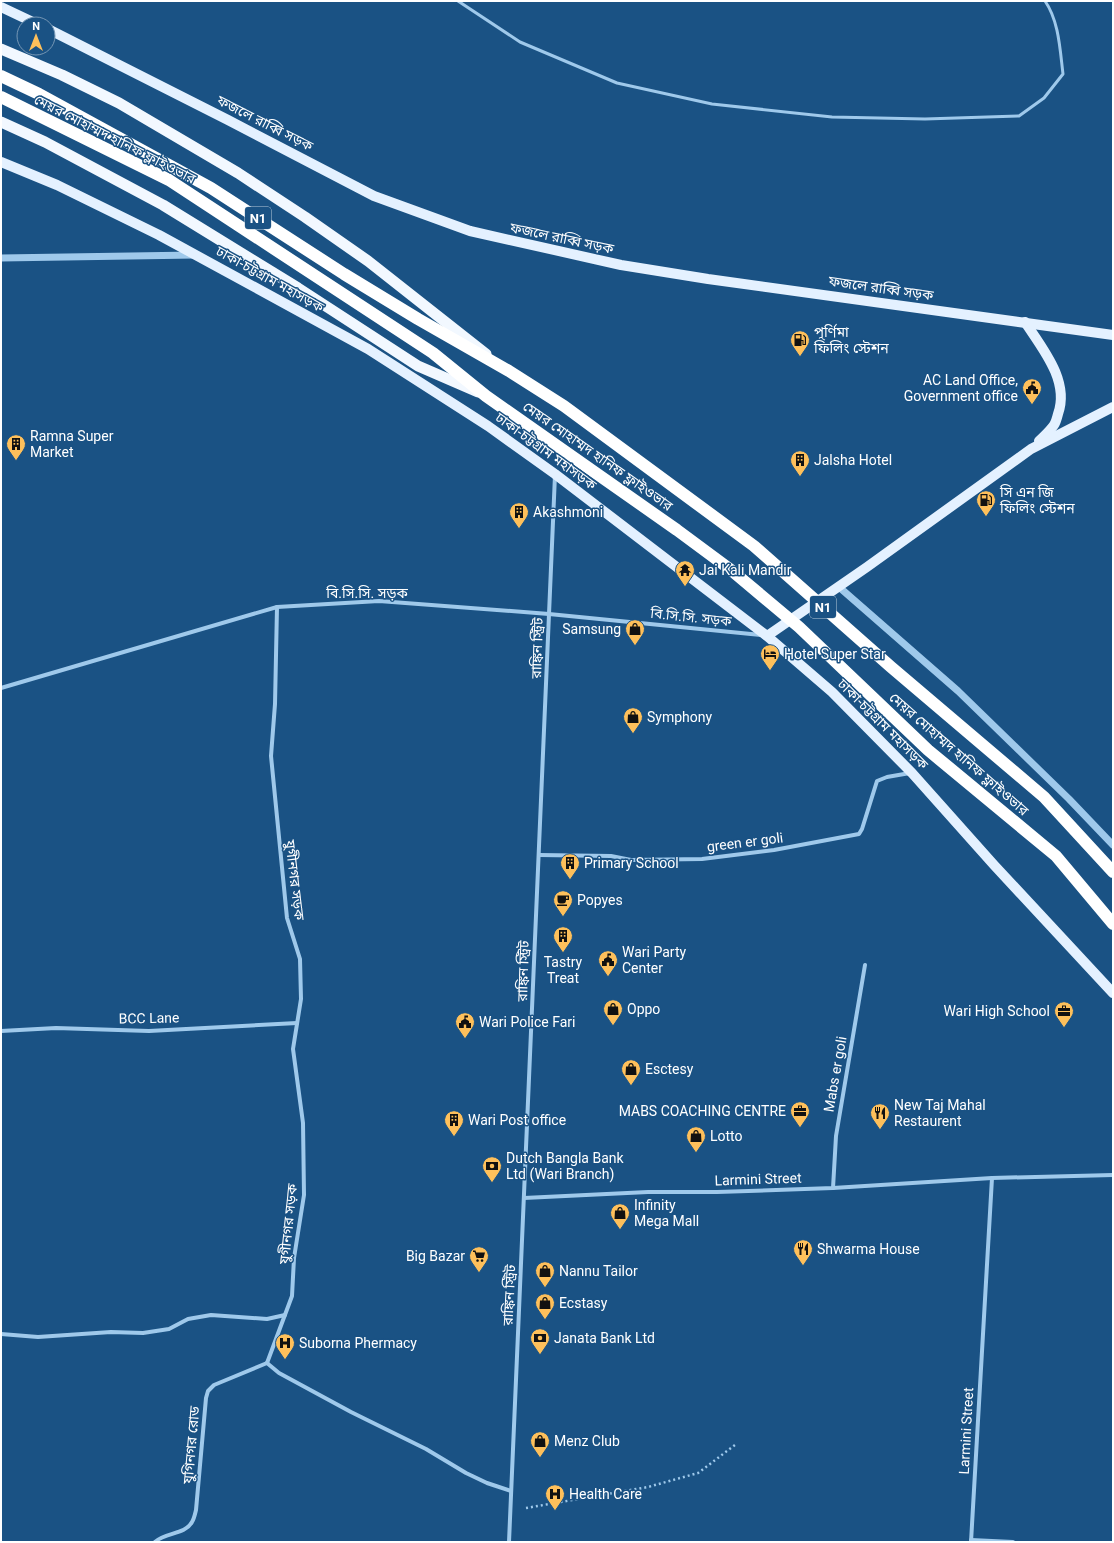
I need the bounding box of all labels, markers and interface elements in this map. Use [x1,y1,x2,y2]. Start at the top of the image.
north arrow [16,16,56,56]
text: N [32,20,40,33]
street label: মেয়র মোহাম্মদ হানিফ ফ্লাইওভার [31,91,199,187]
street label: ফজলে রাব্বি সড়ক [213,91,316,154]
road number: N1 [245,207,271,229]
street label: ফজলে রাব্বি সড়ক [508,219,616,257]
street label: ঢাকা-চট্টগ্রাম মহাসড়ক [212,242,327,316]
street label: ফজলে রাব্বি সড়ক [827,273,935,303]
place label: পূর্ণিমা ফিলিং স্টেশন [813,323,889,356]
fuel station icon: পূর্ণিমা ফিলিং স্টেশন [789,329,811,357]
place label: AC Land Office, Government office [904,372,1018,404]
public building icon: AC Land Office, Government office [1021,377,1043,405]
street label: মেয়র মোহাম্মদ হানিফ ফ্লাইওভার [520,398,676,514]
street label: ঢাকা-চট্টগ্রাম মহাসড়ক [492,408,600,493]
place label: Ramna Super Market [30,428,114,460]
building icon: Ramna Super Market [5,433,27,461]
building icon: Jalsha Hotel [789,449,811,477]
place label: Jalsha Hotel [814,452,892,468]
place label: সি এন জি ফিলিং স্টেশন [999,484,1075,516]
fuel station icon: সি এন জি ফিলিং স্টেশন [975,489,997,517]
building icon: Akashmoni [508,501,530,529]
place label: Akashmoni [533,504,603,520]
temple icon: Jai Kali Mandir [674,559,696,587]
place label: Jai Kali Mandir [699,562,792,578]
street label: বি.সি.সি. সড়ক [325,585,408,601]
road number: N1 [810,596,836,618]
street label: বি.সি.সি. সড়ক [649,605,733,629]
street label: রাঙ্কিন স্ট্রিট [528,617,546,680]
shop icon: Samsung [624,618,646,646]
place label: Samsung [562,621,621,637]
hotel icon: Hotel Super Star [759,643,781,671]
place label: Hotel Super Star [784,646,886,662]
street label: ঢাকা-চট্টগ্রাম মহাসড়ক [834,675,932,773]
street label: মেয়র মোহাম্মদ হানিফ ফ্লাইওভার [886,689,1032,819]
shop icon: Symphony [622,706,644,734]
place label: Symphony [647,709,713,725]
street label: green er goli [706,829,784,855]
street label: যুগীনগর সড়ক [281,838,308,922]
building icon: Primary School [559,852,581,880]
place label: Primary School [584,855,679,871]
cafe icon: Popyes [552,889,574,917]
place label: Popyes [577,892,623,908]
building icon: Tastry Treat [552,925,574,953]
street label: রাঙ্কিন স্ট্রিট [514,940,532,1003]
place label: Wari Party Center [622,944,686,976]
public building icon: Wari Party Center [597,949,619,977]
place label: Tastry Treat [544,954,583,986]
shop icon: Oppo [602,998,624,1026]
office icon: Wari High School [1053,1000,1075,1028]
place label: Oppo [627,1001,660,1017]
place label: Wari High School [943,1003,1050,1019]
street label: BCC Lane [118,1009,180,1027]
public building icon: Wari Police Fari [454,1011,476,1039]
place label: Wari Police Fari [479,1014,575,1030]
street label: Mabs er goli [820,1035,850,1113]
shop icon: Esctesy [620,1058,642,1086]
place label: Esctesy [645,1061,694,1077]
place label: New Taj Mahal Restaurent [894,1097,986,1129]
office icon: MABS COACHING CENTRE [789,1100,811,1128]
restaurant icon: New Taj Mahal Restaurent [869,1102,891,1130]
place label: MABS COACHING CENTRE [619,1103,786,1119]
building icon: Wari Post office [443,1109,465,1137]
place label: Wari Post office [468,1112,566,1128]
shop icon: Lotto [685,1125,707,1153]
place label: Lotto [710,1128,743,1144]
place label: Dutch Bangla Bank Ltd (Wari Branch) [506,1150,624,1183]
bank icon: Dutch Bangla Bank Ltd (Wari Branch) [481,1155,503,1183]
street label: Larmini Street [714,1169,802,1189]
street label: যুগীনগর সড়ক [276,1182,301,1266]
place label: Infinity Mega Mall [634,1197,699,1229]
shop icon: Infinity Mega Mall [609,1202,631,1230]
restaurant icon: Shwarma House [792,1238,814,1266]
place label: Shwarma House [817,1241,920,1257]
supermarket icon: Big Bazar [468,1245,490,1273]
place label: Big Bazar [406,1248,465,1264]
shop icon: Nannu Tailor [534,1260,556,1288]
place label: Nannu Tailor [559,1263,638,1279]
street label: রাঙ্কিন স্ট্রিট [499,1264,519,1327]
shop icon: Ecstasy [534,1292,556,1320]
place label: Ecstasy [559,1295,608,1311]
bank icon: Janata Bank Ltd [529,1327,551,1355]
place label: Janata Bank Ltd [554,1330,655,1346]
hospital icon: Suborna Phermacy [274,1332,296,1360]
place label: Suborna Phermacy [299,1335,417,1351]
street label: Larmini Street [956,1387,976,1475]
street label: যুগিনগর রোড [180,1404,203,1486]
shop icon: Menz Club [529,1430,551,1458]
place label: Menz Club [554,1433,620,1449]
hospital icon: Health Care [544,1483,566,1511]
place label: Health Care [569,1486,642,1502]

